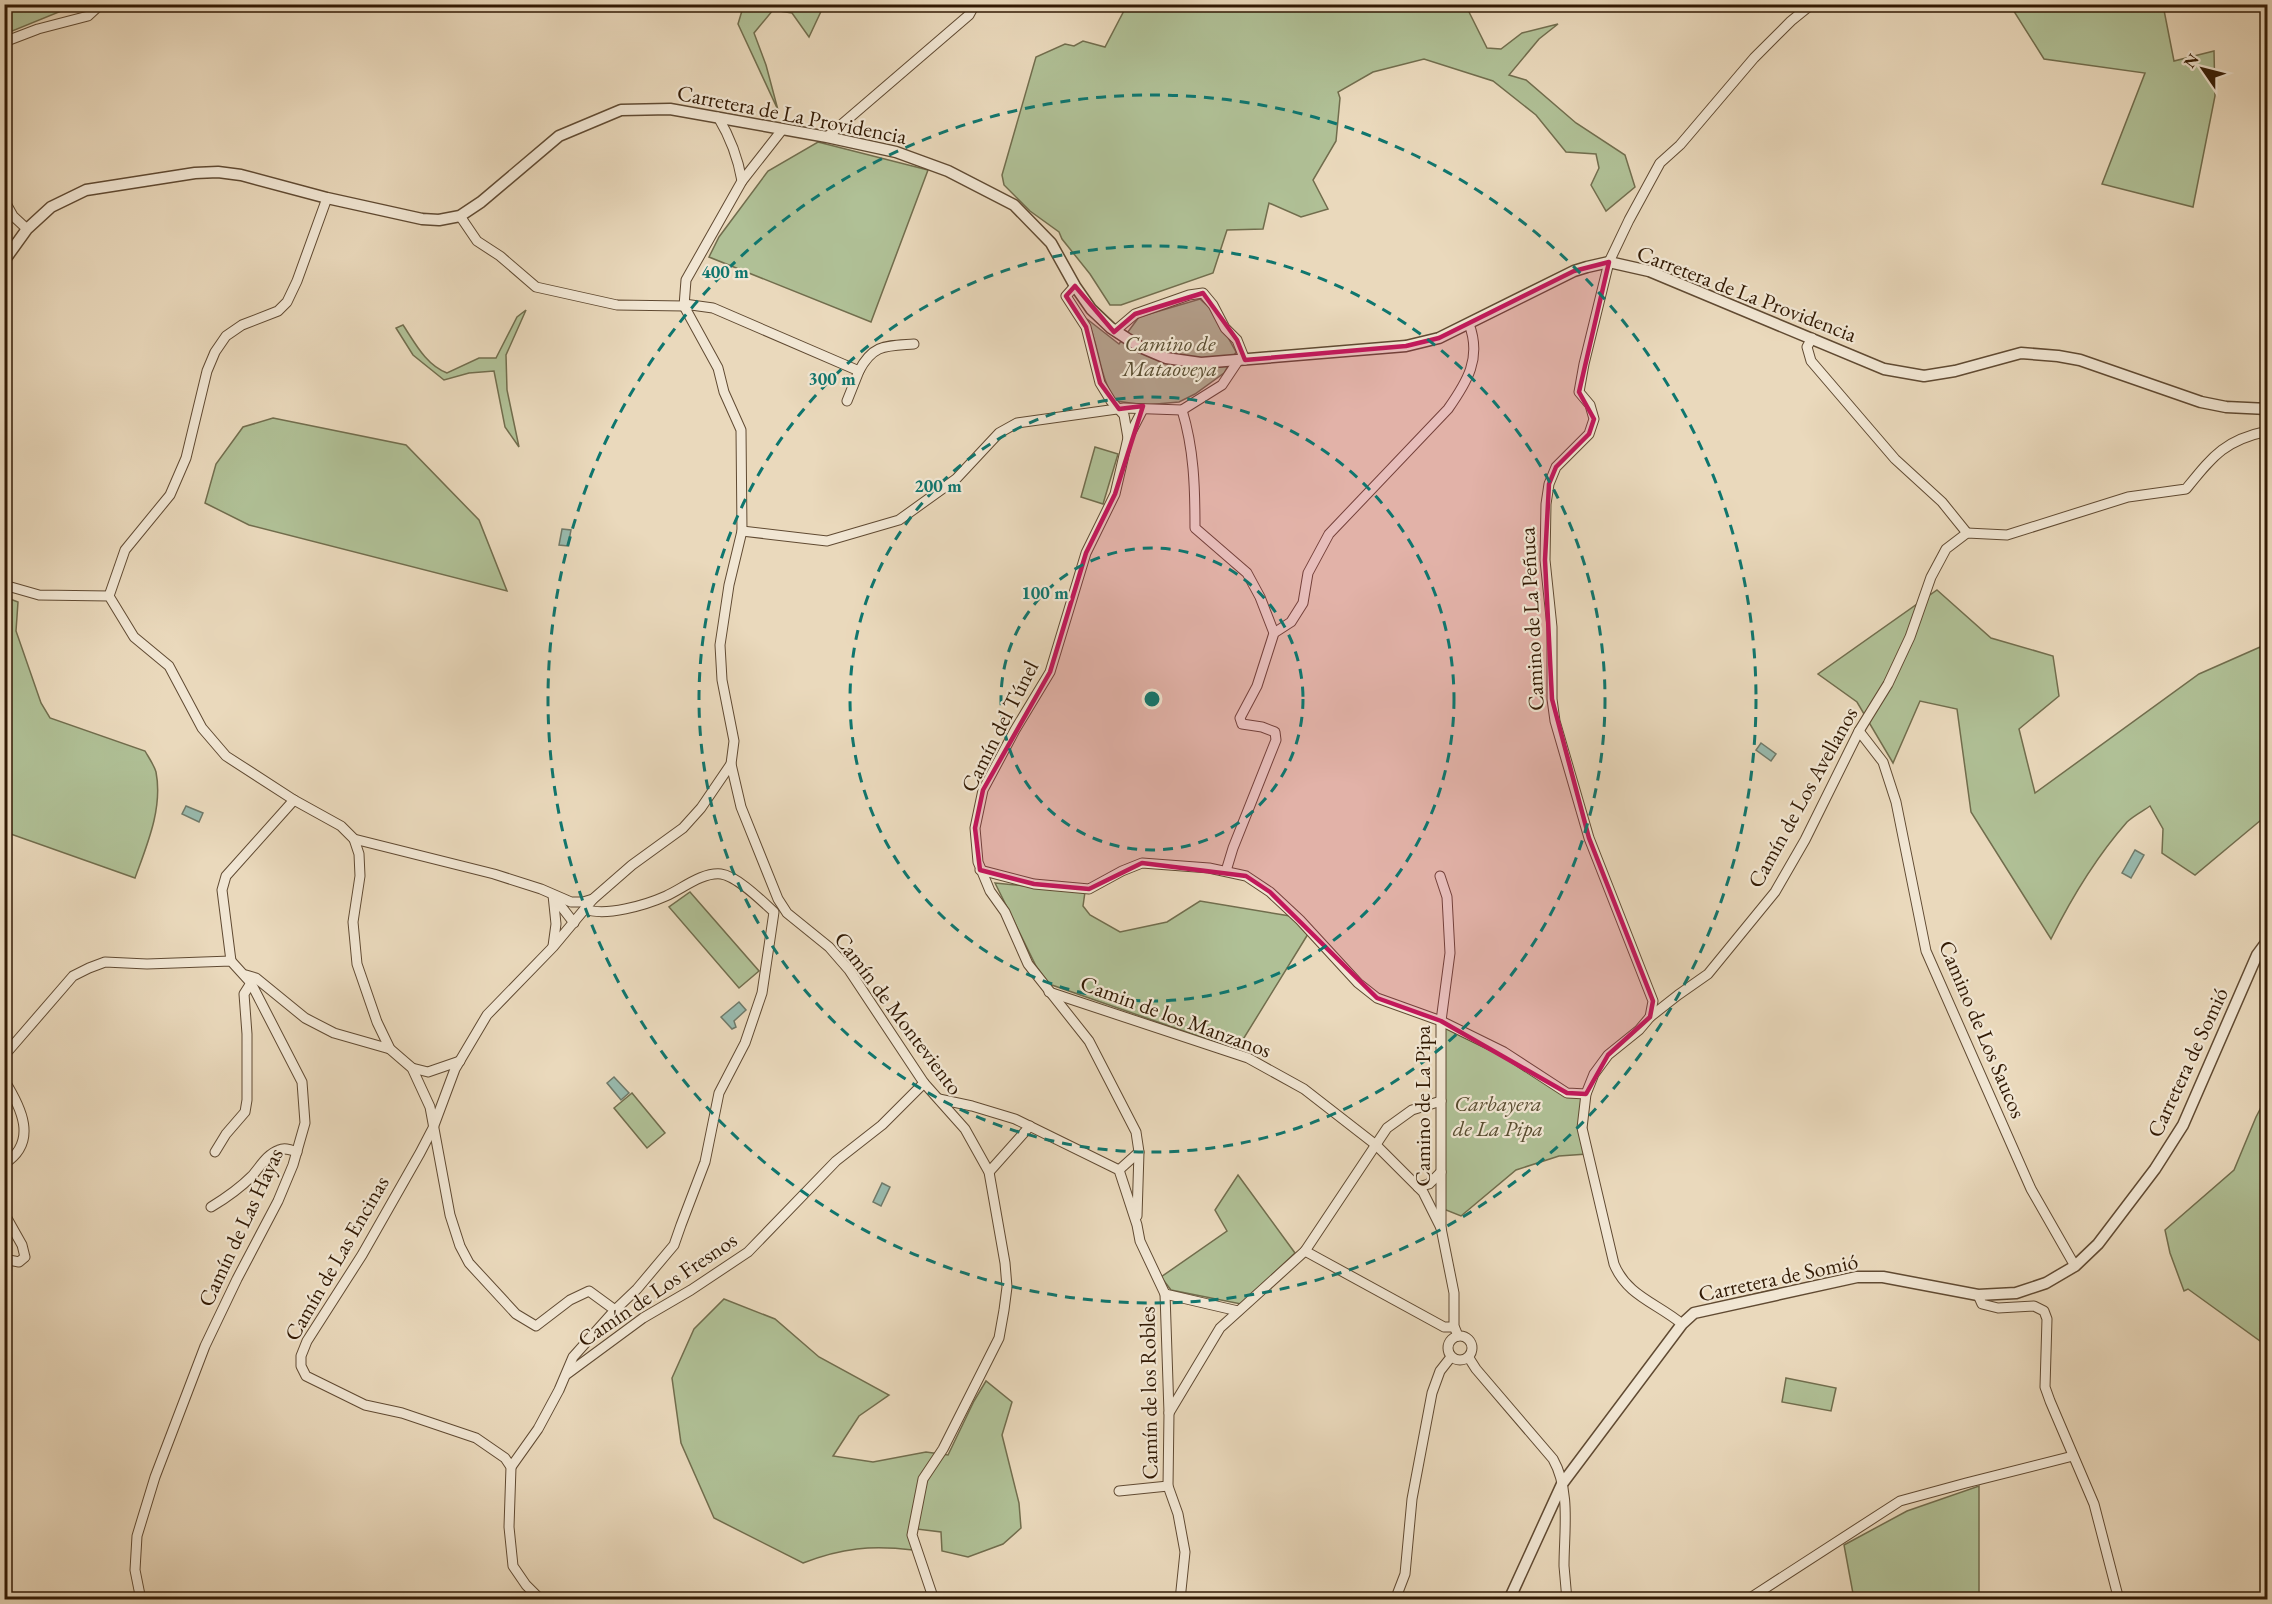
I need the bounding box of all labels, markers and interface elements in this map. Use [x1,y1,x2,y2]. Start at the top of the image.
north arrow [2173,39,2233,99]
text: N [2179,49,2203,72]
street label: Carretera de La Providencia [675,78,909,151]
street label: Carretera de La Providencia [1633,238,1861,349]
text: 400 m [701,260,749,283]
park label: Camino de Mataoveya [1121,329,1217,383]
text: 300 m [808,367,856,390]
text: 200 m [914,474,962,497]
street label: Camino de La Peñuca [1512,526,1551,712]
text: 100 m [1021,581,1069,604]
street label: Camín del Túnel [954,655,1045,797]
centre of rings [1142,689,1162,709]
street label: Camín de Los Avellanos [1741,702,1864,893]
street label: Camín de Monteviento [828,926,970,1101]
street label: Camino de Los Saucos [1932,936,2033,1122]
street label: Camin de los Manzanos [1076,968,1275,1064]
street label: Carretera de Somió [2140,982,2235,1142]
street label: Camino de La Pipa [1408,1025,1437,1187]
park label: Carbayera de La Pipa [1453,1089,1543,1143]
street label: Camín de Las Hayas [191,1143,290,1311]
street label: Camín de Las Encinas [277,1170,396,1346]
street label: Camín de Los Fresnos [572,1225,743,1353]
street label: Carretera de Somió [1696,1246,1861,1309]
street label: Camín de los Robles [1132,1306,1165,1480]

